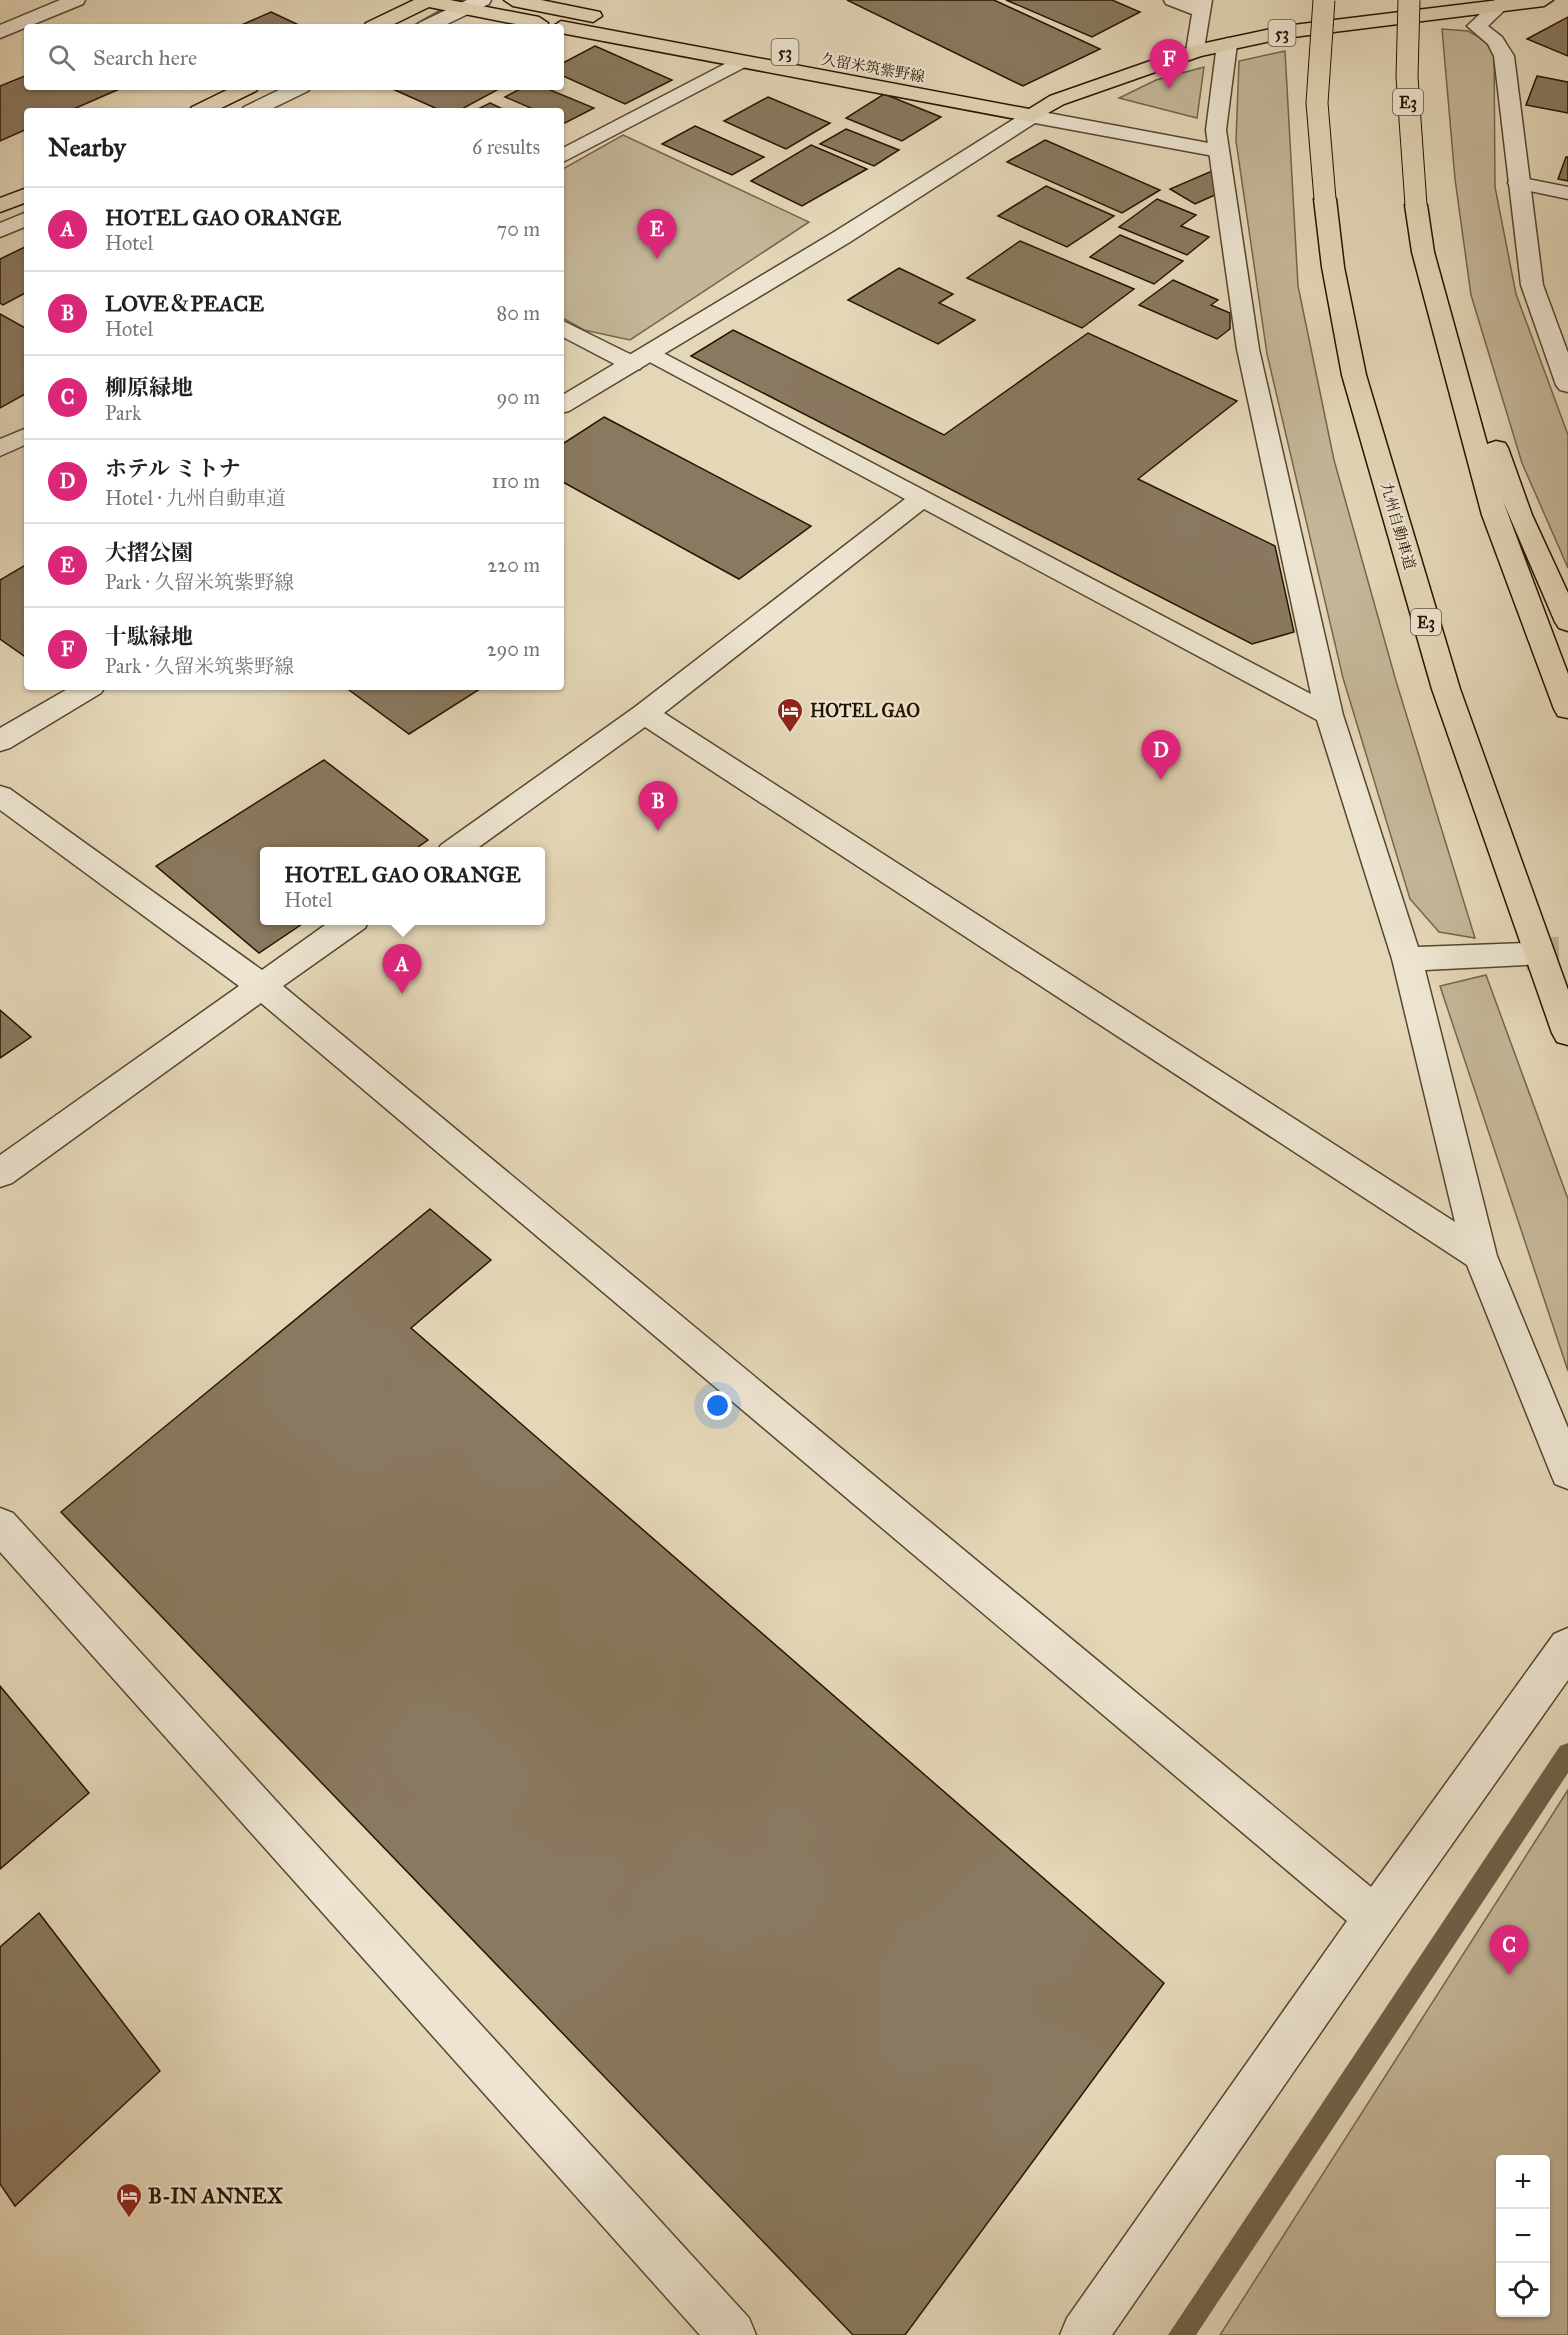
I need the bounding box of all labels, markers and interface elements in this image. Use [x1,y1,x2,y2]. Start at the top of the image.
road number: 53 [1268,20,1296,46]
search box [24,24,564,90]
road number: 53 [772,39,798,65]
pin: F [1150,40,1188,89]
icon: search [45,41,78,74]
text: Search here [93,44,197,71]
street label: 久留米筑紫野線 [820,50,926,86]
road number: E3 [1393,89,1423,115]
text: Nearby [48,131,126,163]
text: 6 results [472,135,540,159]
text: HOTEL GAO ORANGE [105,204,341,231]
pin: E [638,210,676,259]
text: A [61,217,74,241]
text: 70 m [497,217,540,241]
text: Hotel [105,231,153,255]
text: LOVE＆PEACE [105,290,264,317]
text: B [61,301,74,325]
text: 80 m [497,301,540,325]
text: Hotel [105,317,153,341]
text: 柳原緑地 [105,374,193,401]
text: C [61,385,74,409]
text: 90 m [497,385,540,409]
text: Park [105,401,141,425]
text: ホテル ミトナ [105,455,241,482]
text: D [60,469,75,493]
text: 110 m [492,469,540,493]
street label: 九州自動車道 [1377,480,1419,572]
text: Hotel · 九州自動車道 [105,486,286,510]
text: 大摺公園 [105,539,193,566]
text: E [60,553,75,577]
text: 220 m [488,553,540,577]
text: Park · 久留米筑紫野線 [105,570,294,594]
road number: E3 [1411,609,1441,635]
text: 十駄緑地 [105,623,193,650]
text: F [61,637,74,661]
text: 290 m [487,637,540,661]
text: Park · 久留米筑紫野線 [105,654,294,678]
hotel icon: HOTEL GAO [775,696,805,734]
place label: HOTEL GAO [810,700,920,722]
pin: D [1142,730,1180,780]
pin: B [638,782,678,831]
popup [260,847,545,925]
text: HOTEL GAO ORANGE [284,861,521,888]
text: Hotel [284,888,332,912]
pin: A [382,944,422,994]
your location [703,1391,732,1420]
pin: C [1490,1926,1528,1975]
map controls [1496,2155,1550,2317]
button: + [1496,2155,1550,2209]
hotel icon: B-IN ANNEX [114,2181,144,2219]
place label: B-IN ANNEX [148,2183,284,2209]
button: − [1496,2209,1550,2263]
button: locate [1496,2263,1550,2317]

